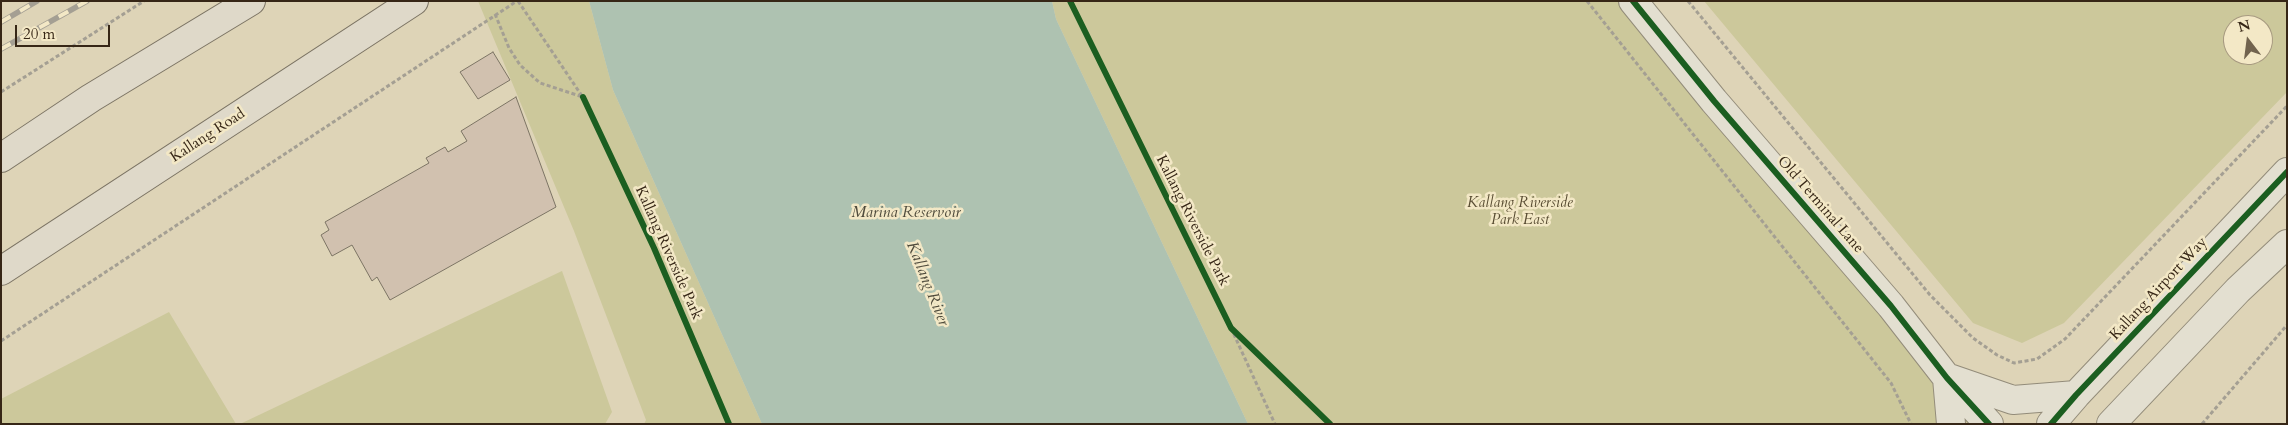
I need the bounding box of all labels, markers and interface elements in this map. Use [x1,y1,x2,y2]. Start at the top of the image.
scale bar [18,15,112,47]
north arrow [2223,15,2273,65]
text: N [2236,15,2253,37]
text: 20 m [23,24,55,44]
street label: Kallang Road [167,105,249,167]
street label: Kallang Riverside Park [1151,153,1233,289]
street label: Old Terminal Lane [1773,153,1867,257]
street label: Kallang Riverside Park [630,184,706,322]
park label: Kallang Riverside Park East [1467,195,1573,230]
water label: Marina Reservoir [851,203,961,223]
street label: Kallang Airport Way [2107,234,2211,344]
water label: Kallang River [901,239,953,329]

